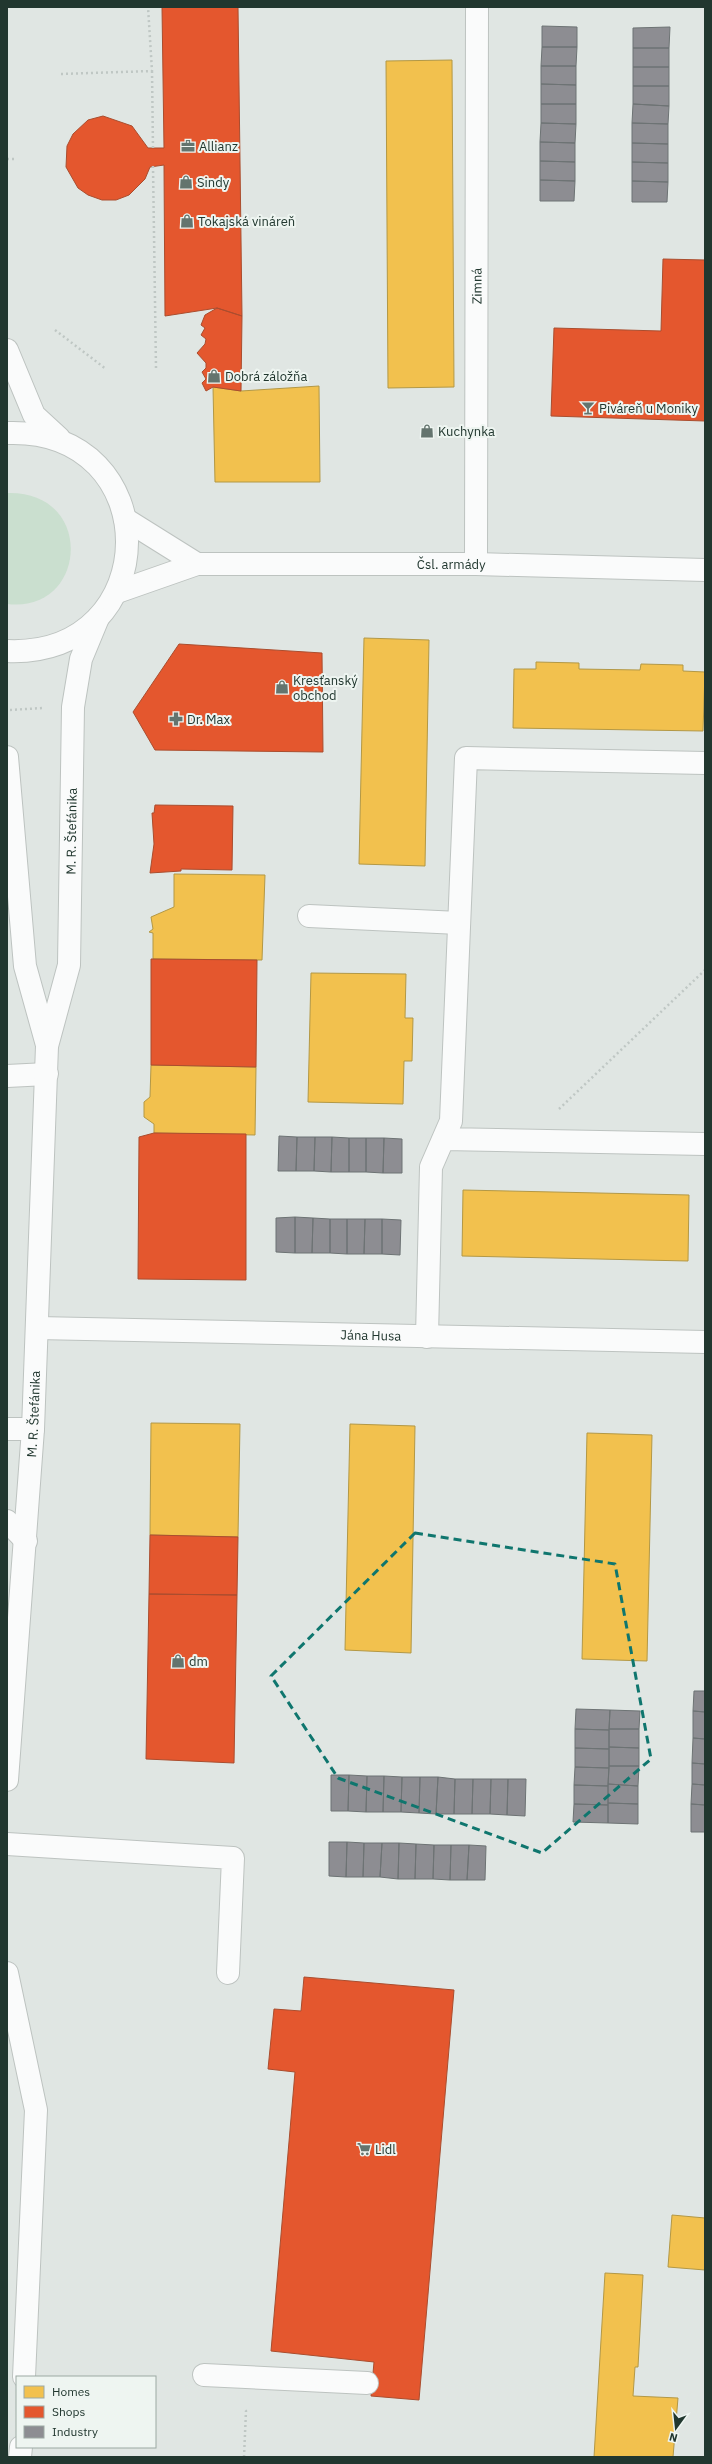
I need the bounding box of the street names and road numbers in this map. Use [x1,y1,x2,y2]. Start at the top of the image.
street label: Zimná [468,268,485,304]
street label: Čsl. armády [417,556,486,573]
street label: M. R. Štefánika [62,788,80,875]
street label: Jána Husa [340,1326,402,1344]
street label: M. R. Štefánika [22,1370,44,1458]

